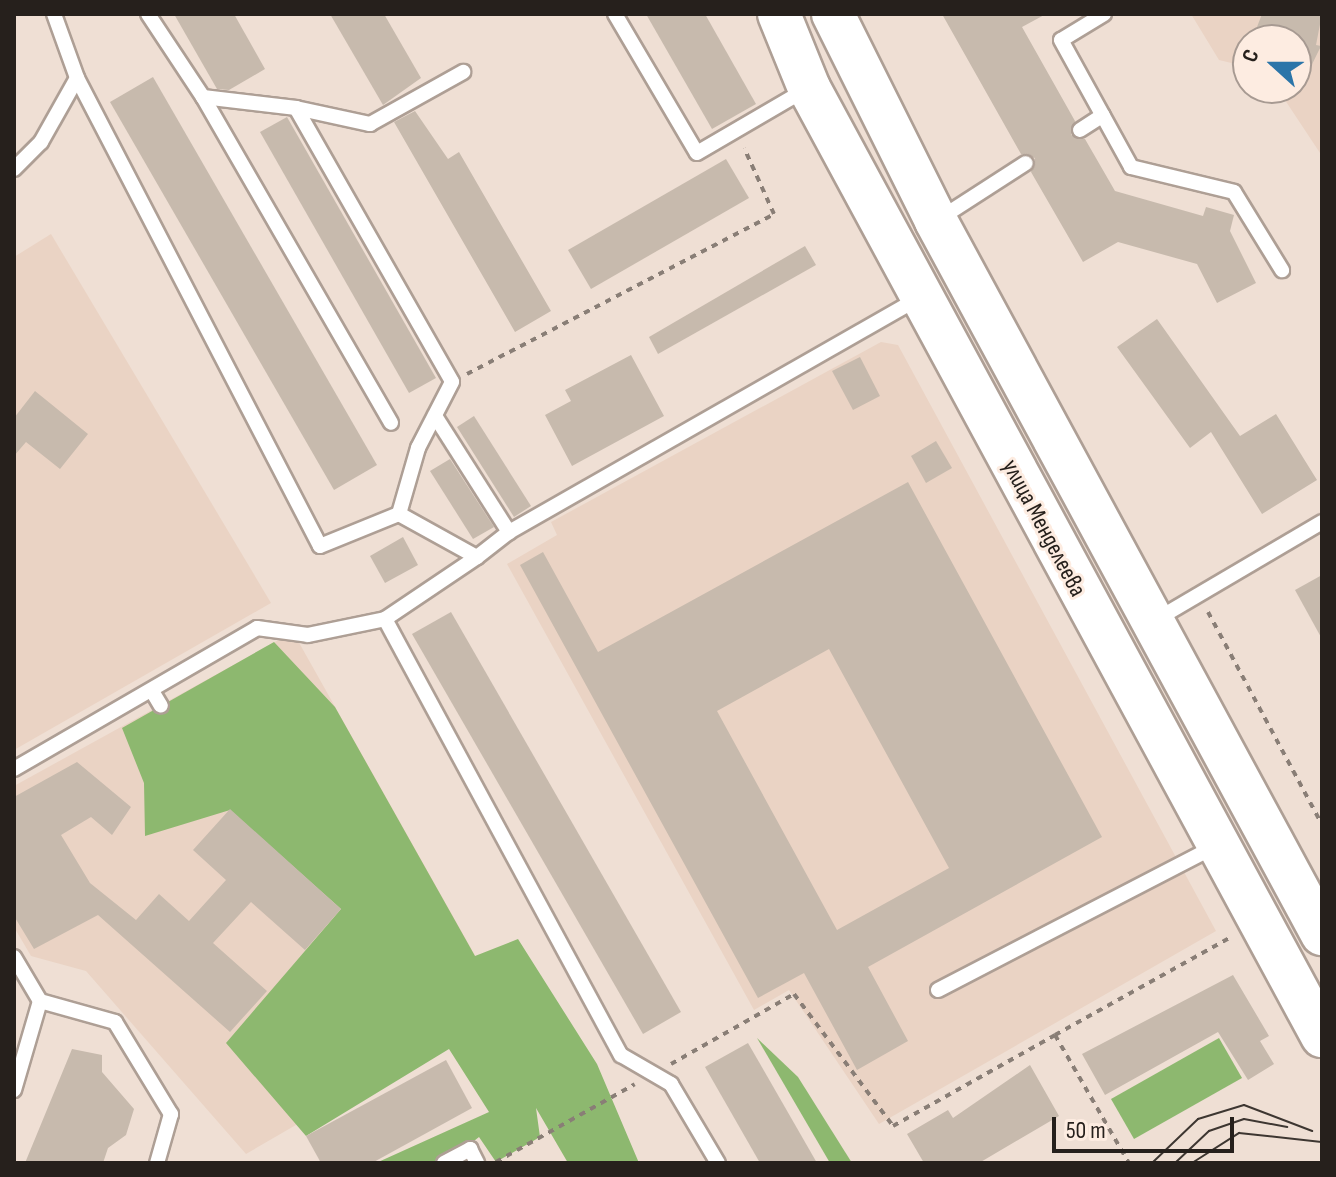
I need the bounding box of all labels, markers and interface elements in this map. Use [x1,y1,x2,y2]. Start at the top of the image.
north arrow [1232,24,1312,104]
text: С [1236,46,1266,66]
street label: улица Менделеева [996,455,1092,601]
scale bar [1056,1101,1238,1151]
text: 50 m [1066,1116,1106,1145]

